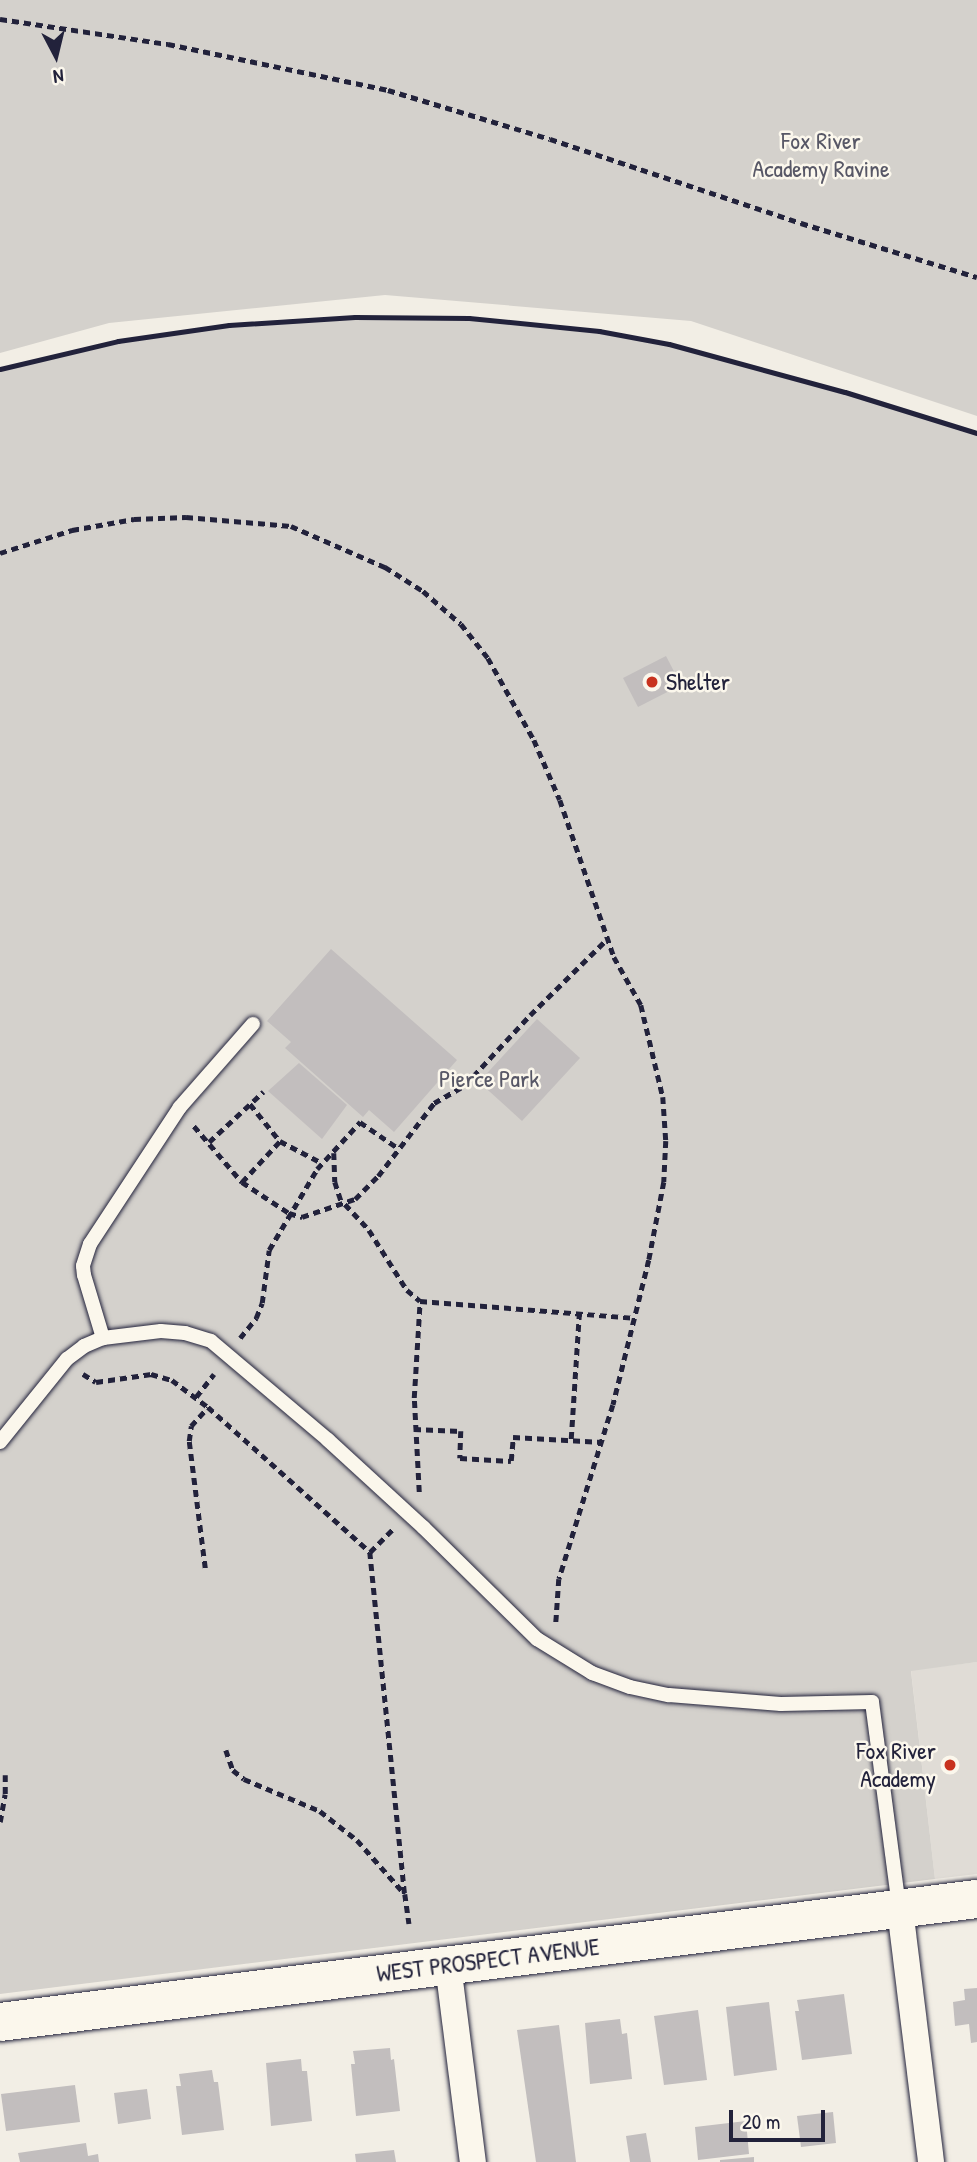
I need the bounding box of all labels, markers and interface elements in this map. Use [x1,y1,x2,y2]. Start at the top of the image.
north arrow [21,21,91,91]
text: N [52,63,65,90]
park label: Fox River Academy Ravine [752,127,890,183]
place label: Shelter [666,668,730,696]
marker: Shelter [644,674,660,690]
park label: Pierce Park [439,1065,539,1093]
place label: Fox River Academy [856,1737,936,1793]
marker: Fox River Academy [942,1757,958,1773]
street label: WEST PROSPECT AVENUE [375,1932,601,1988]
scale bar [732,2096,828,2140]
text: 20 m [742,2107,780,2136]

